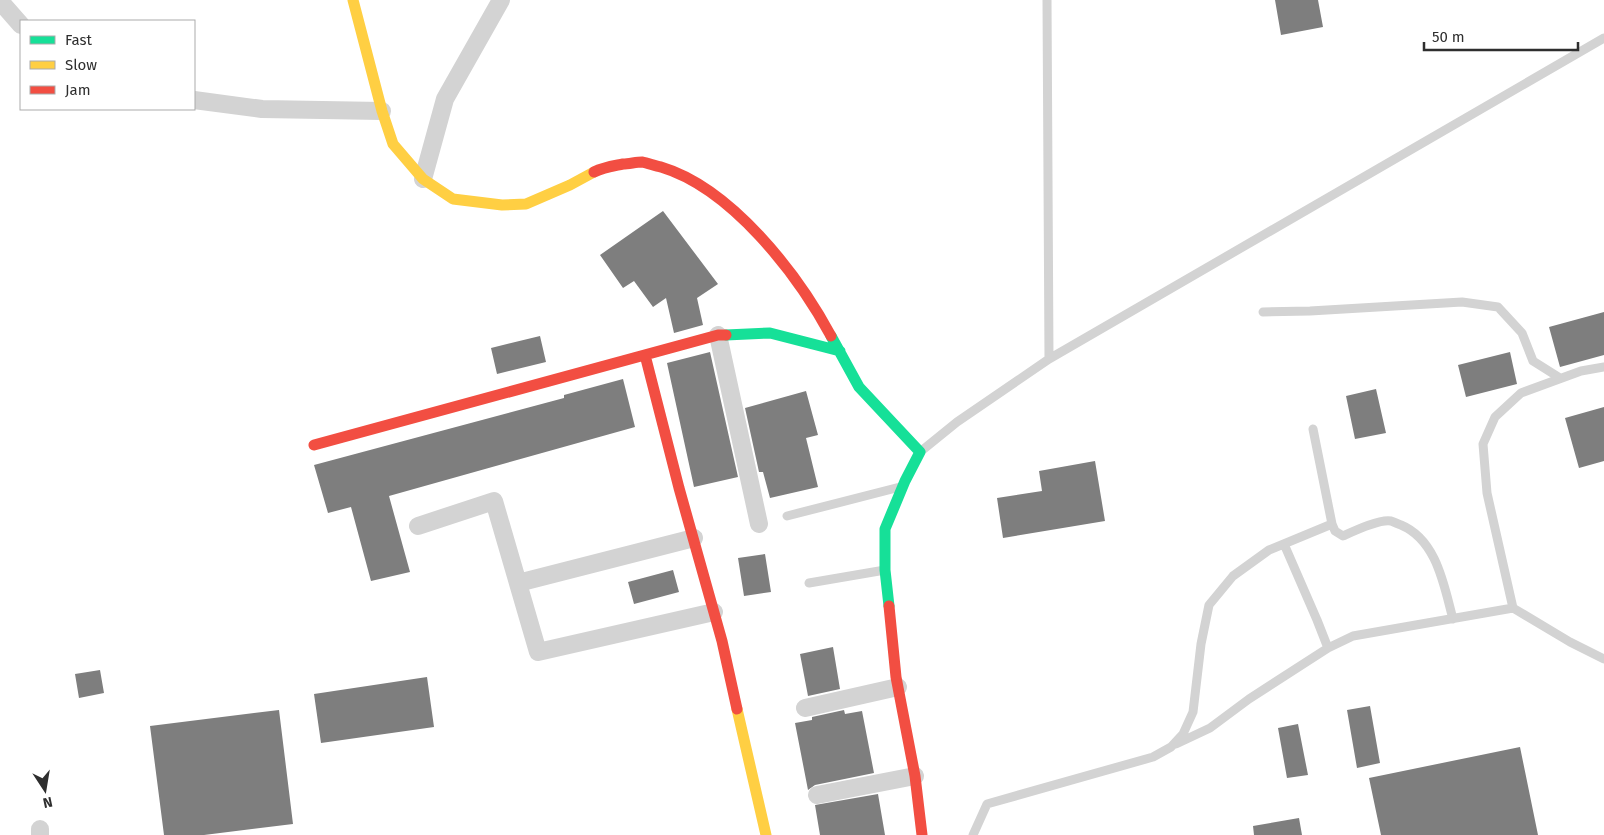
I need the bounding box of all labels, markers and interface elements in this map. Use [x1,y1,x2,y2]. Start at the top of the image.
legend [20,20,195,110]
scale bar [1424,20,1578,52]
text: 50 m [1432,28,1465,46]
text: Fast [65,31,92,49]
text: Slow [65,56,97,74]
text: Jam [65,81,91,99]
north arrow [20,765,70,815]
text: N [41,793,54,812]

